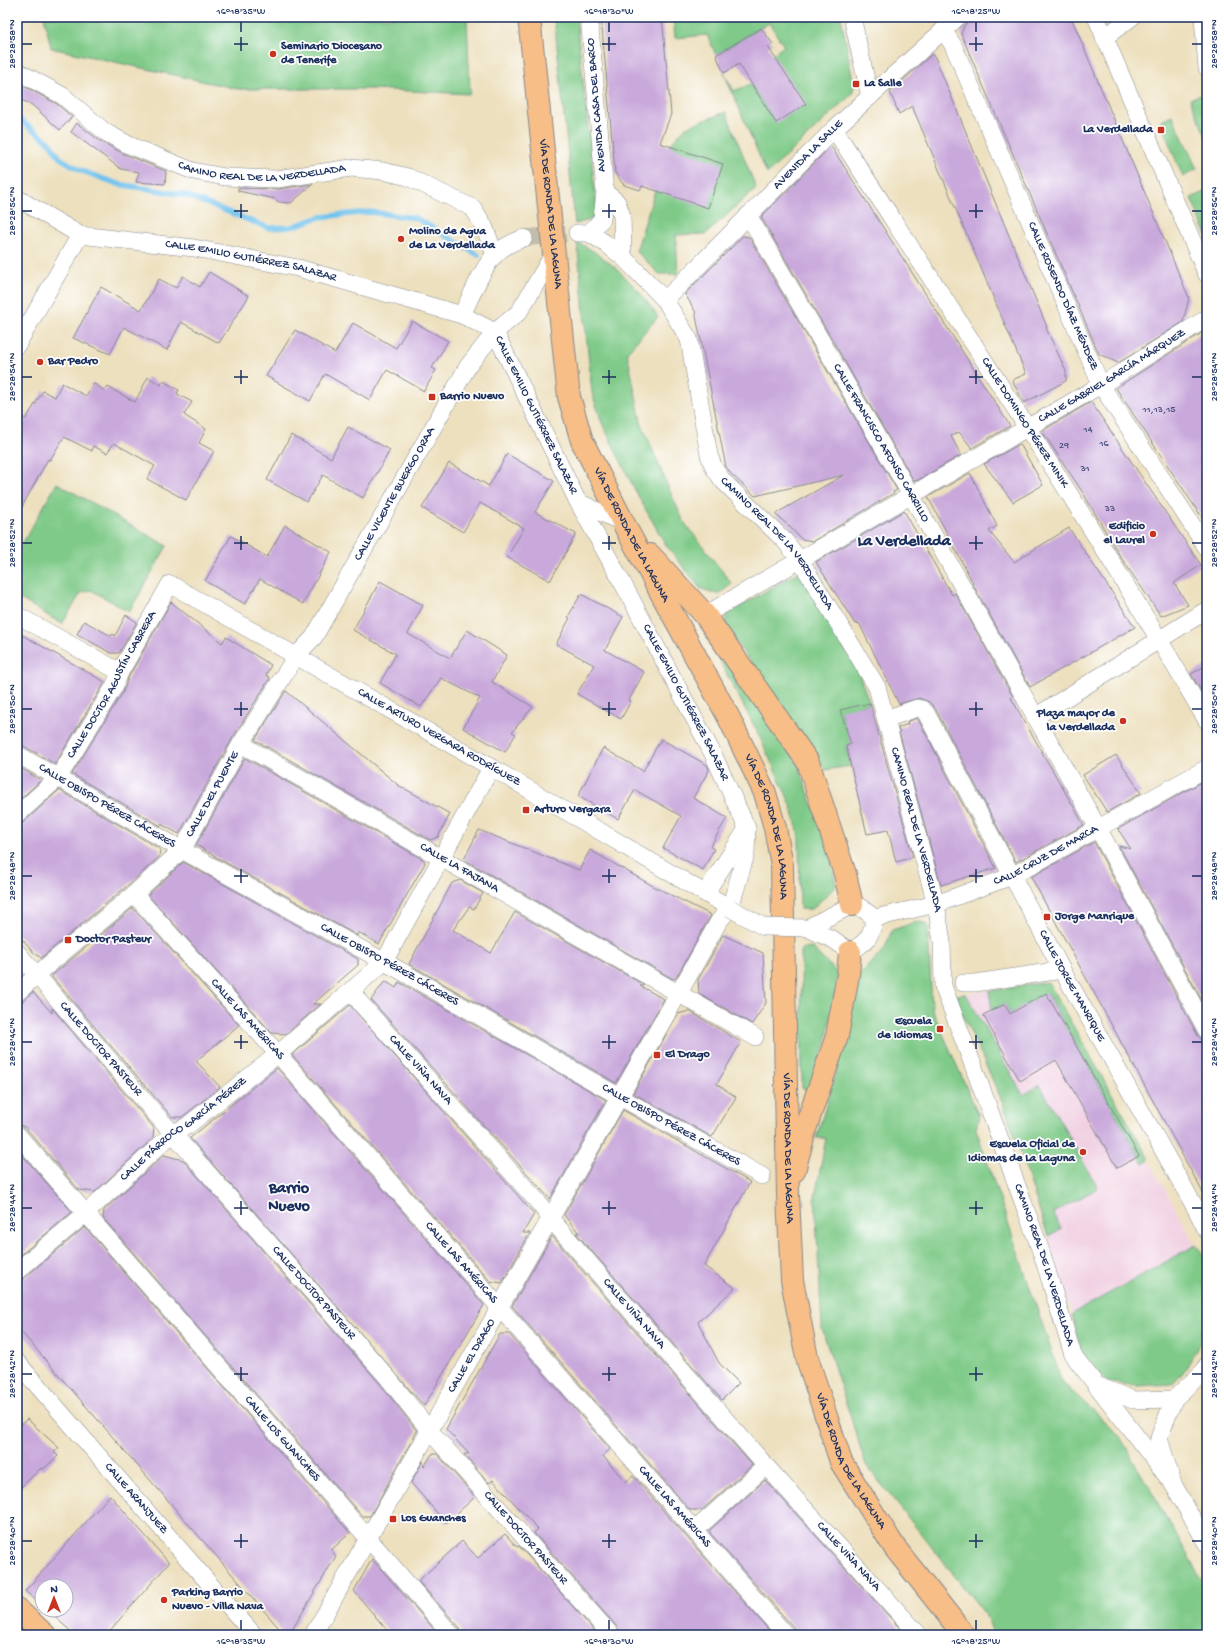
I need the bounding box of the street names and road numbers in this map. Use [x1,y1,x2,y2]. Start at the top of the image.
street label: AVENIDA CASA DEL BARCO [584,37,610,173]
street label: AVENIDA LA SALLE [771,117,847,193]
street label: VÍA DE RONDA DE LA LAGUNA [535,138,565,290]
street label: CAMINO REAL DE LA VERDELLADA [176,158,347,186]
street label: CALLE ROSENDO DÍAZ MÉNDEZ [1024,220,1101,373]
street label: CALLE EMILIO GUTIÉRREZ SALAZAR [164,238,339,286]
street label: CALLE GABRIEL GARCÍA MÁRQUEZ [1036,326,1189,427]
street label: CALLE EMILIO GUTIÉRREZ SALAZAR [491,334,580,497]
street label: CALLE DOMINGO PÉREZ MINIK [977,355,1072,492]
street label: CALLE FRANCISCO AFONSO CARRILLO [829,362,932,525]
street label: CALLE VICENTE BUERGO ORAA [352,424,439,563]
street label: VÍA DE RONDA DE LA LAGUNA [589,465,672,606]
street label: CAMINO REAL DE LA VERDELLADA [717,475,836,614]
street label: CALLE DOCTOR AGUSTÍN CABRERA [65,608,160,761]
street label: CALLE EMILIO GUTIÉRREZ SALAZAR [639,622,732,784]
street label: CALLE ARTURO VERGARA RODRÍGUEZ [355,685,523,790]
street label: CAMINO REAL DE LA VERDELLADA [887,746,944,914]
street label: CALLE DEL PUENTE [183,749,243,840]
street label: VÍA DE RONDA DE LA LAGUNA [740,751,790,900]
street label: CALLE OBISPO PÉREZ CÁCERES [36,761,179,852]
street label: CALLE CRUZ DE MARCA [992,822,1102,889]
street label: CALLE LA FAJANA [417,840,502,897]
street label: CALLE OBISPO PÉREZ CÁCERES [318,921,461,1010]
street label: CALLE JORGE MANRIQUE [1035,928,1108,1045]
street label: CALLE LAS AMÉRICAS [207,976,287,1063]
street label: CALLE DOCTOR PASTEUR [56,999,145,1100]
street label: CALLE VIÑA NAVA [385,1032,456,1109]
street label: VÍA DE RONDA DE LA LAGUNA [779,1072,796,1224]
street label: CALLE PÁRROCO GARCÍA PÉREZ [118,1074,250,1185]
street label: CALLE OBISPO PÉREZ CÁCERES [599,1081,743,1170]
street label: CAMINO REAL DE LA VERDELLADA [1010,1182,1077,1349]
street label: CALLE LAS AMÉRICAS [421,1219,501,1307]
street label: CALLE DOCTOR PASTEUR [269,1244,359,1343]
street label: CALLE VIÑA NAVA [599,1276,669,1353]
street label: CALLE EL DRAGO [445,1316,499,1396]
street label: VÍA DE RONDA DE LA LAGUNA [812,1390,889,1533]
street label: CALLE LOS GUANCHES [241,1393,323,1485]
street label: CALLE ARANJUEZ [101,1460,170,1537]
street label: CALLE LAS AMÉRICAS [635,1463,714,1551]
street label: CALLE DOCTOR PASTEUR [480,1489,571,1588]
street label: CALLE VIÑA NAVA [813,1519,884,1595]

